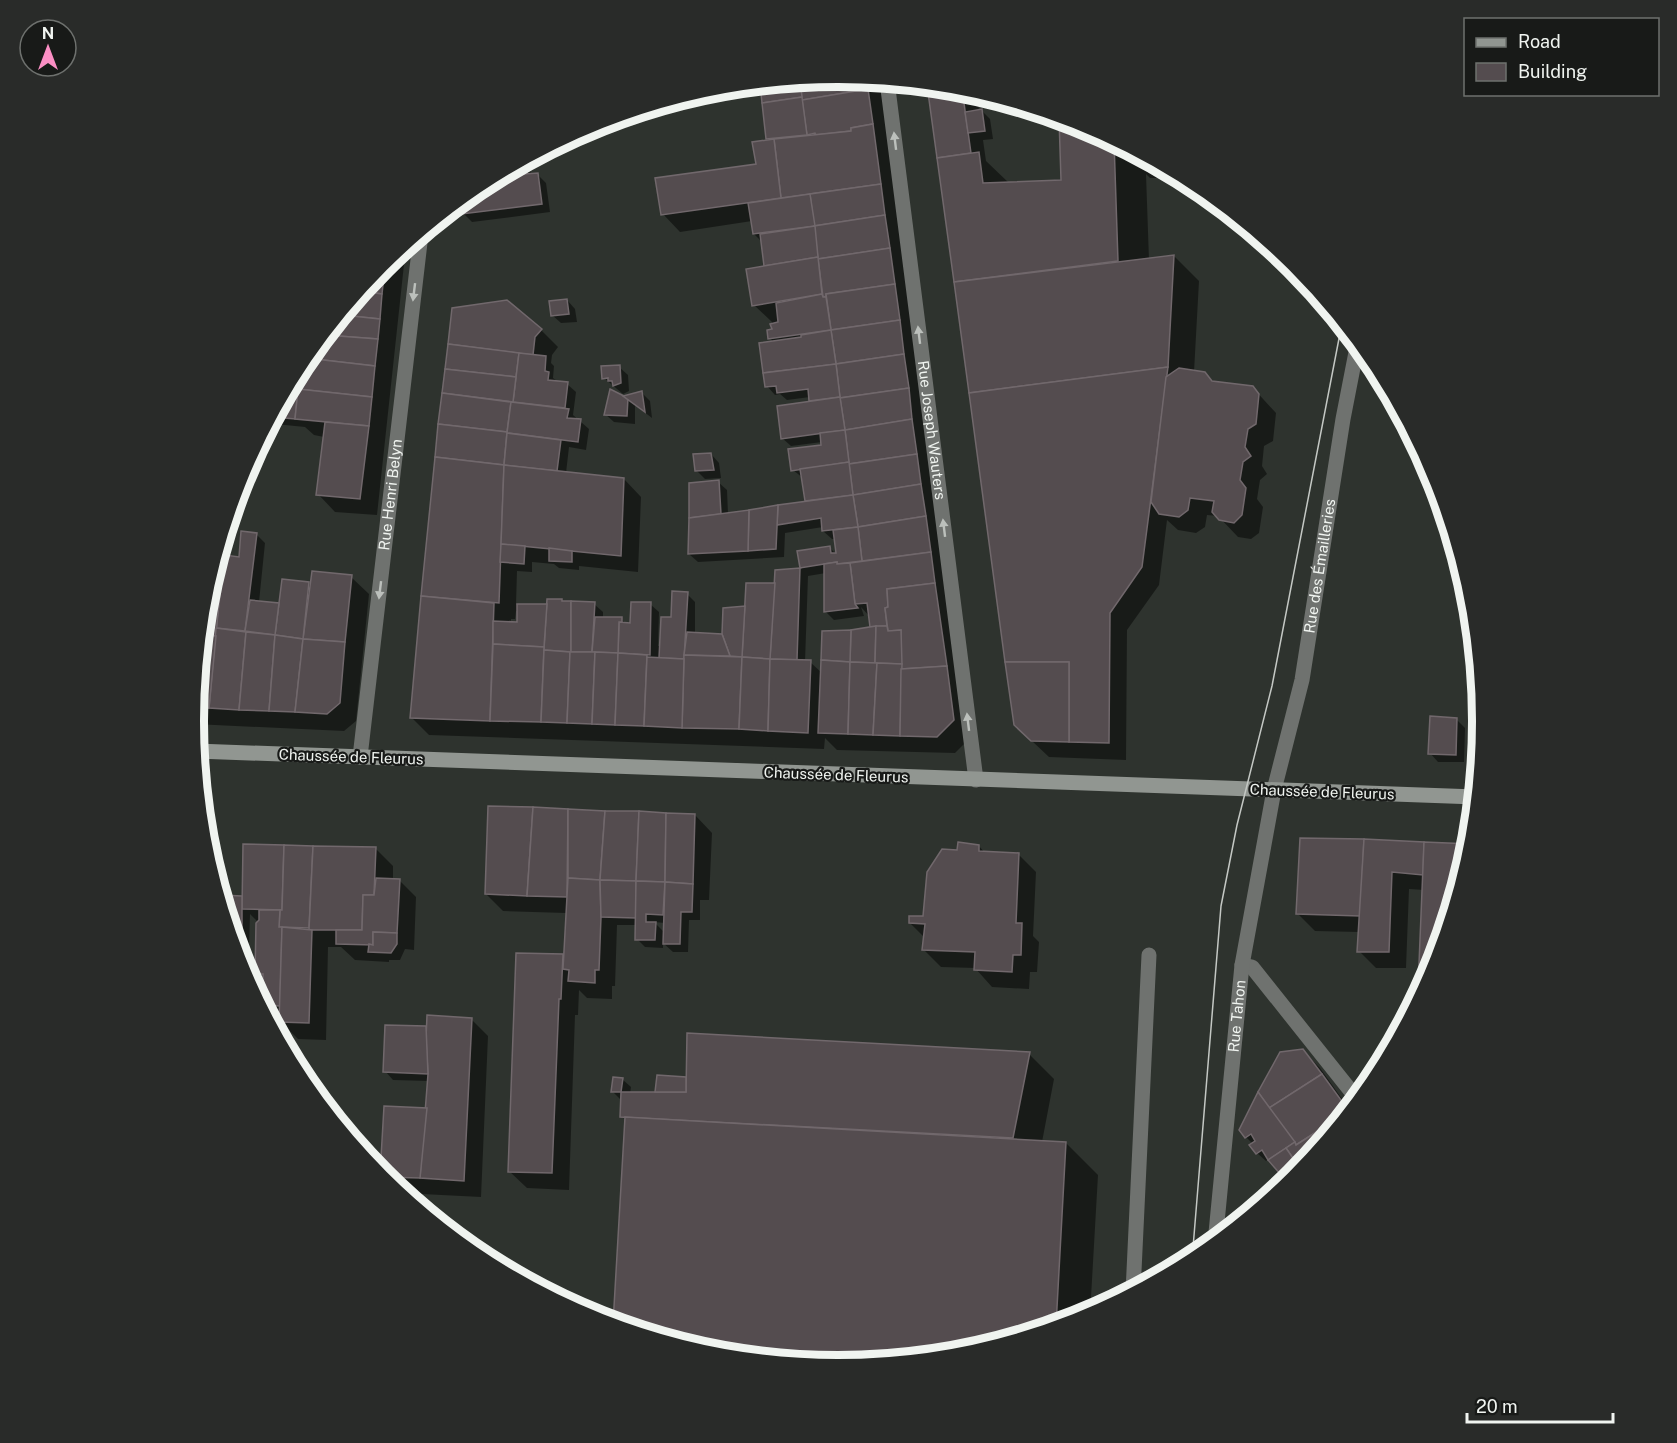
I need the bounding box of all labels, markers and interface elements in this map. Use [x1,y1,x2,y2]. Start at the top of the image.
north arrow [18,18,78,78]
legend [1464,18,1659,96]
text: N [42,24,54,43]
text: Road [1518,31,1561,52]
text: Building [1518,61,1587,82]
one-way arrow [890,132,899,151]
one-way arrow [410,282,419,301]
one-way arrow [914,325,924,344]
street label: Rue Joseph Wauters [915,359,949,501]
street label: Rue Henri Belyn [375,438,405,551]
street label: Rue des Émailleries [1300,498,1338,635]
one-way arrow [939,519,948,538]
one-way arrow [375,580,384,599]
one-way arrow [964,712,973,731]
street label: Chaussée de Fleurus [278,745,424,768]
street label: Chaussée de Fleurus [763,763,909,786]
street label: Chaussée de Fleurus [1249,780,1395,803]
street label: Rue Tahon [1225,979,1249,1053]
scale bar [1467,1386,1612,1424]
text: 20 m [1476,1396,1518,1417]

